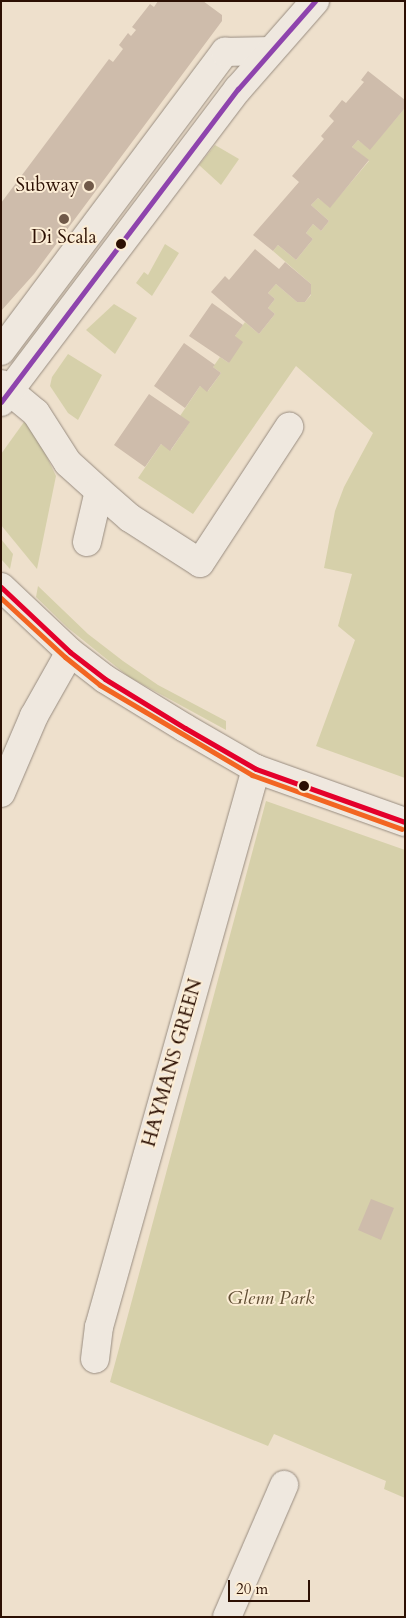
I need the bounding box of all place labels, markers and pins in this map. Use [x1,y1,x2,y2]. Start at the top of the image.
place label: Subway [15,175,79,197]
marker: Subway [83,180,95,192]
marker: Di Scala [58,213,70,225]
place label: Di Scala [31,227,97,249]
unlabelled marker [116,239,126,249]
unlabelled marker [299,781,309,791]

